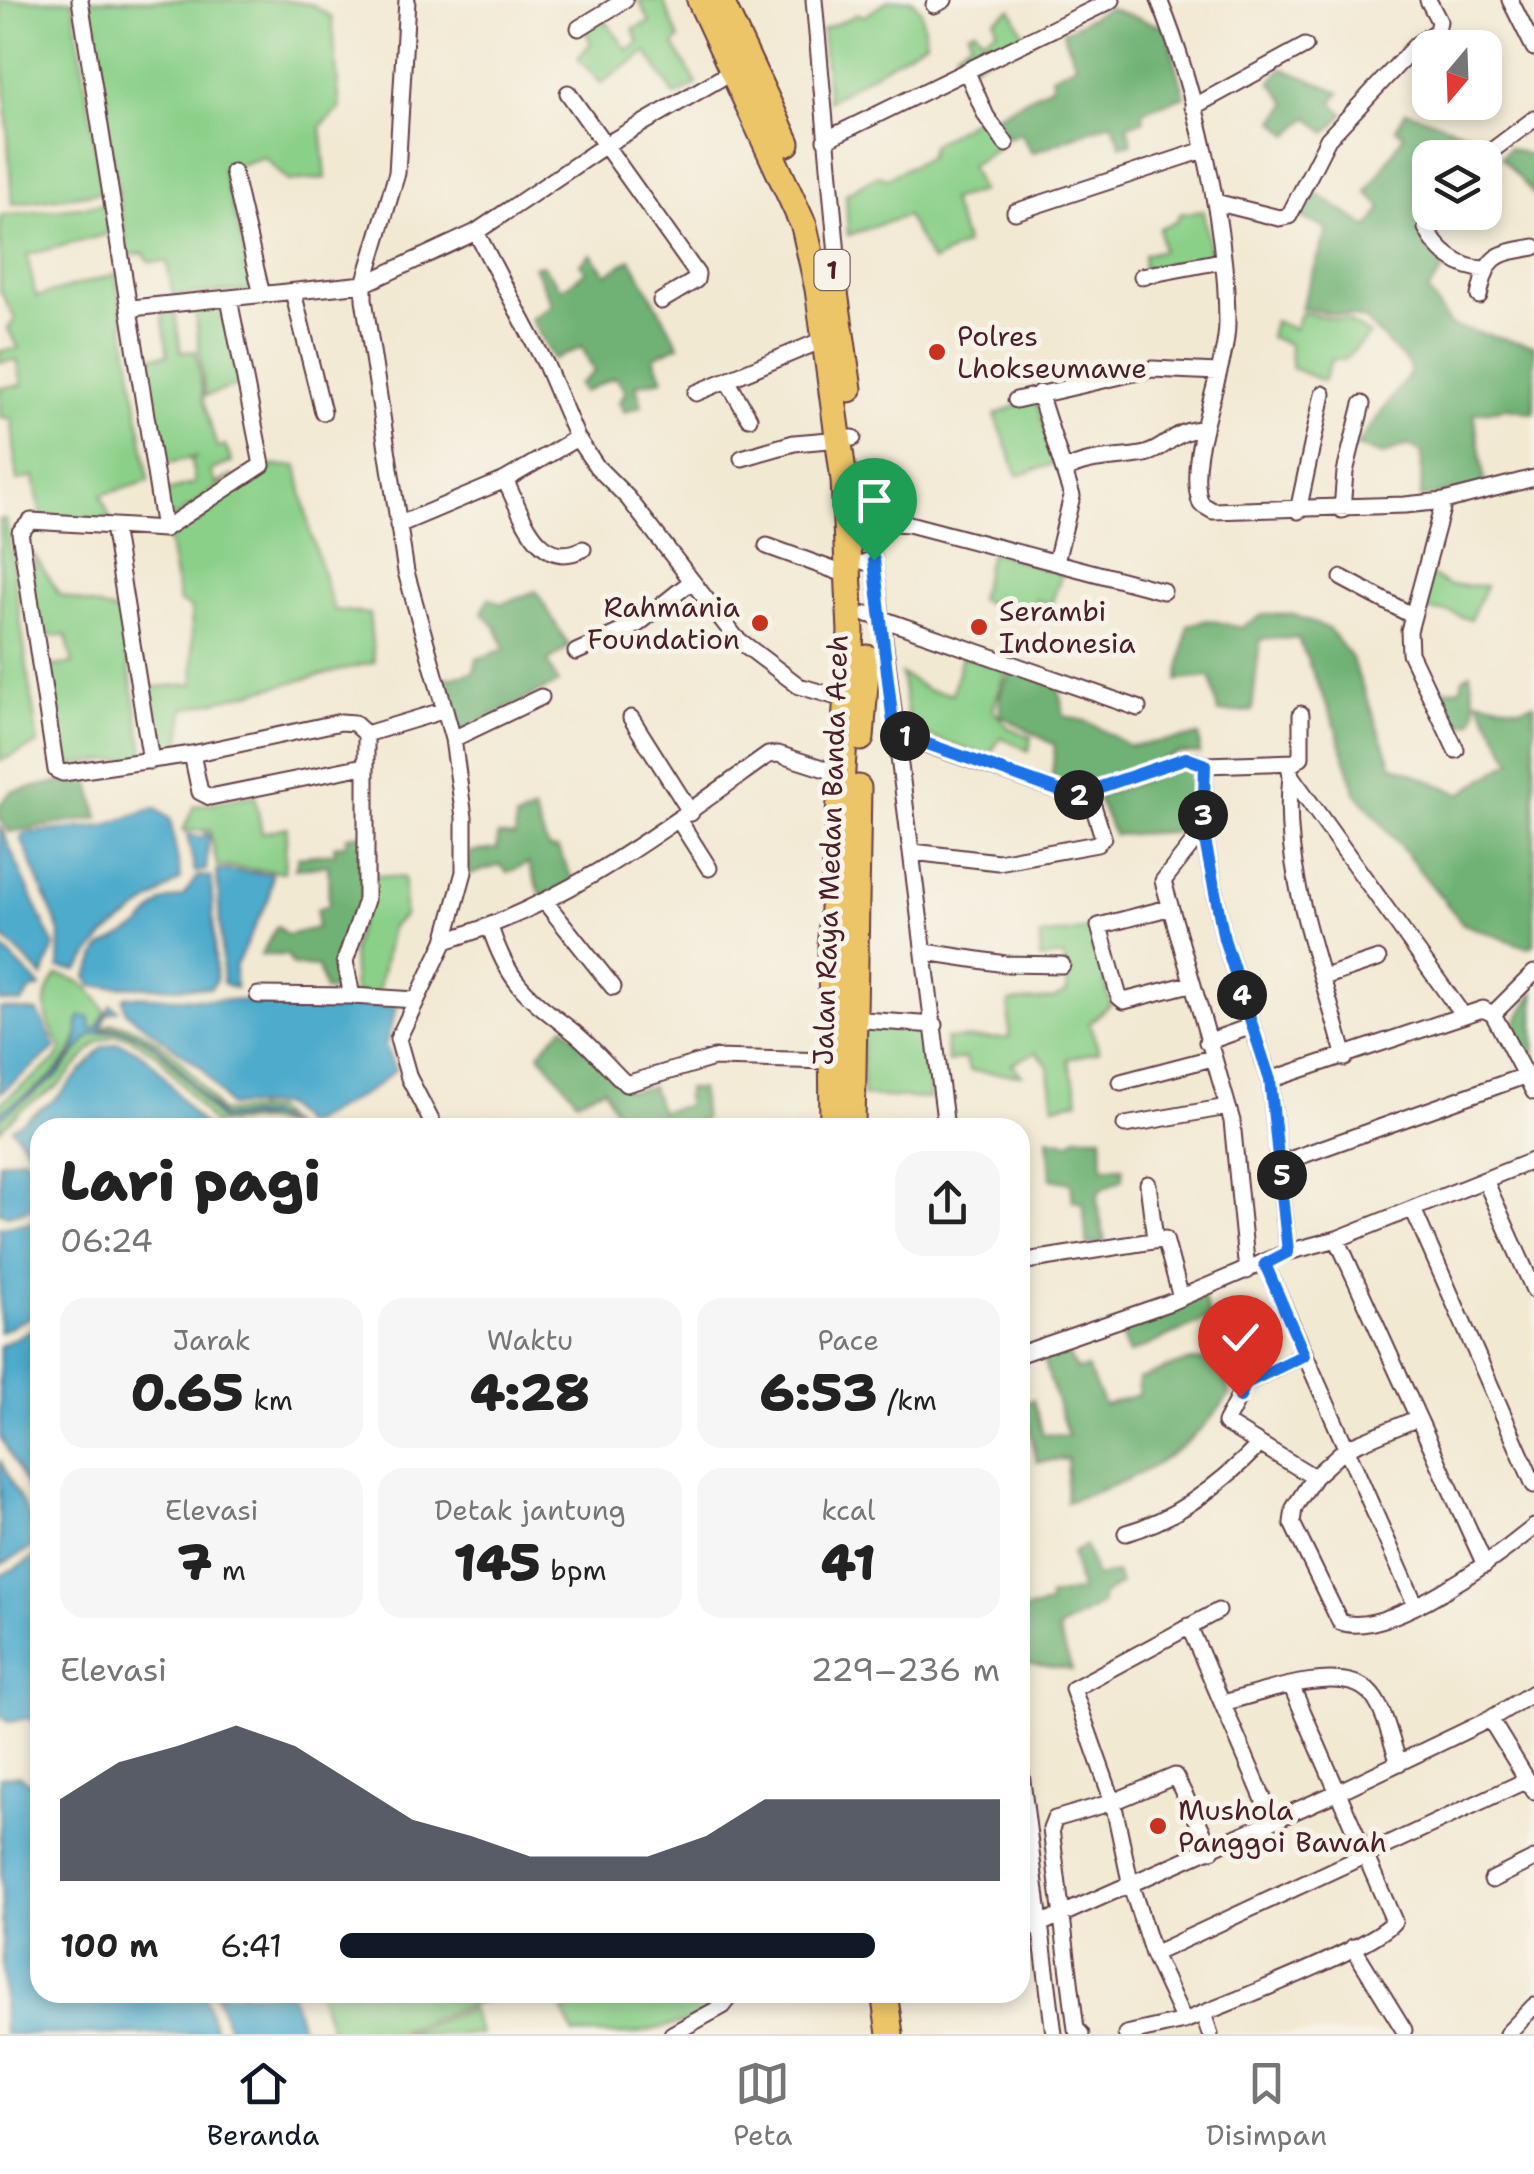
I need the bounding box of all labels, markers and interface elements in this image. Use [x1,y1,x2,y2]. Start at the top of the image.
north arrow [1412,30,1502,120]
map controls [1412,30,1502,230]
button: layers [1412,140,1502,230]
road number: 1 [814,250,850,290]
place label: Polres Lhokseumawe [957,317,1147,387]
marker: Polres Lhokseumawe [926,341,948,363]
pin [832,458,917,561]
icon: arrive [847,473,902,528]
place label: Rahmania Foundation [587,588,740,658]
place label: Serambi Indonesia [999,592,1136,662]
marker: Rahmania Foundation [749,612,771,634]
marker: Serambi Indonesia [968,616,990,638]
street label: Jalan Raya Medan Banda Aceh [803,634,857,1066]
pin: 1 [880,711,930,761]
text: 1 [899,717,911,755]
pin: 2 [1054,770,1104,820]
text: 2 [1069,776,1089,814]
pin: 3 [1178,790,1228,840]
text: 3 [1193,796,1213,834]
pin: 4 [1217,970,1267,1020]
text: 4 [1232,976,1252,1014]
text: Lari pagi [60,1144,321,1218]
pin: 5 [1257,1150,1307,1200]
button: share [895,1151,1000,1256]
text: 5 [1273,1156,1291,1194]
text: 06:24 [60,1219,153,1262]
pin [1198,1295,1283,1398]
icon: check [1213,1310,1268,1365]
text: Jarak [172,1321,251,1359]
text: Waktu [487,1321,573,1359]
text: Pace [818,1321,879,1359]
text: 0.65 [131,1359,244,1426]
text: 4:28 [470,1359,590,1426]
text: 6:53 [760,1359,877,1426]
text: km [244,1381,293,1419]
text: /km [877,1381,937,1419]
text: Elevasi [165,1491,258,1529]
text: Detak jantung [434,1491,626,1529]
text: kcal [821,1491,876,1529]
text: 7 [177,1529,212,1596]
text: 145 [453,1529,541,1596]
text: 41 [821,1529,876,1596]
text: m [212,1551,246,1589]
text: bpm [541,1551,607,1589]
text: Elevasi [60,1648,167,1691]
text: 229–236 m [810,1648,1000,1691]
place label: Mushola Panggoi Bawah [1178,1791,1387,1861]
marker: Mushola Panggoi Bawah [1147,1815,1169,1837]
text: 100 m [60,1924,159,1967]
text: 6:41 [220,1924,282,1967]
tab: Beranda [207,2056,319,2154]
tab: Peta [733,2056,793,2154]
tab: Disimpan [1206,2056,1327,2154]

